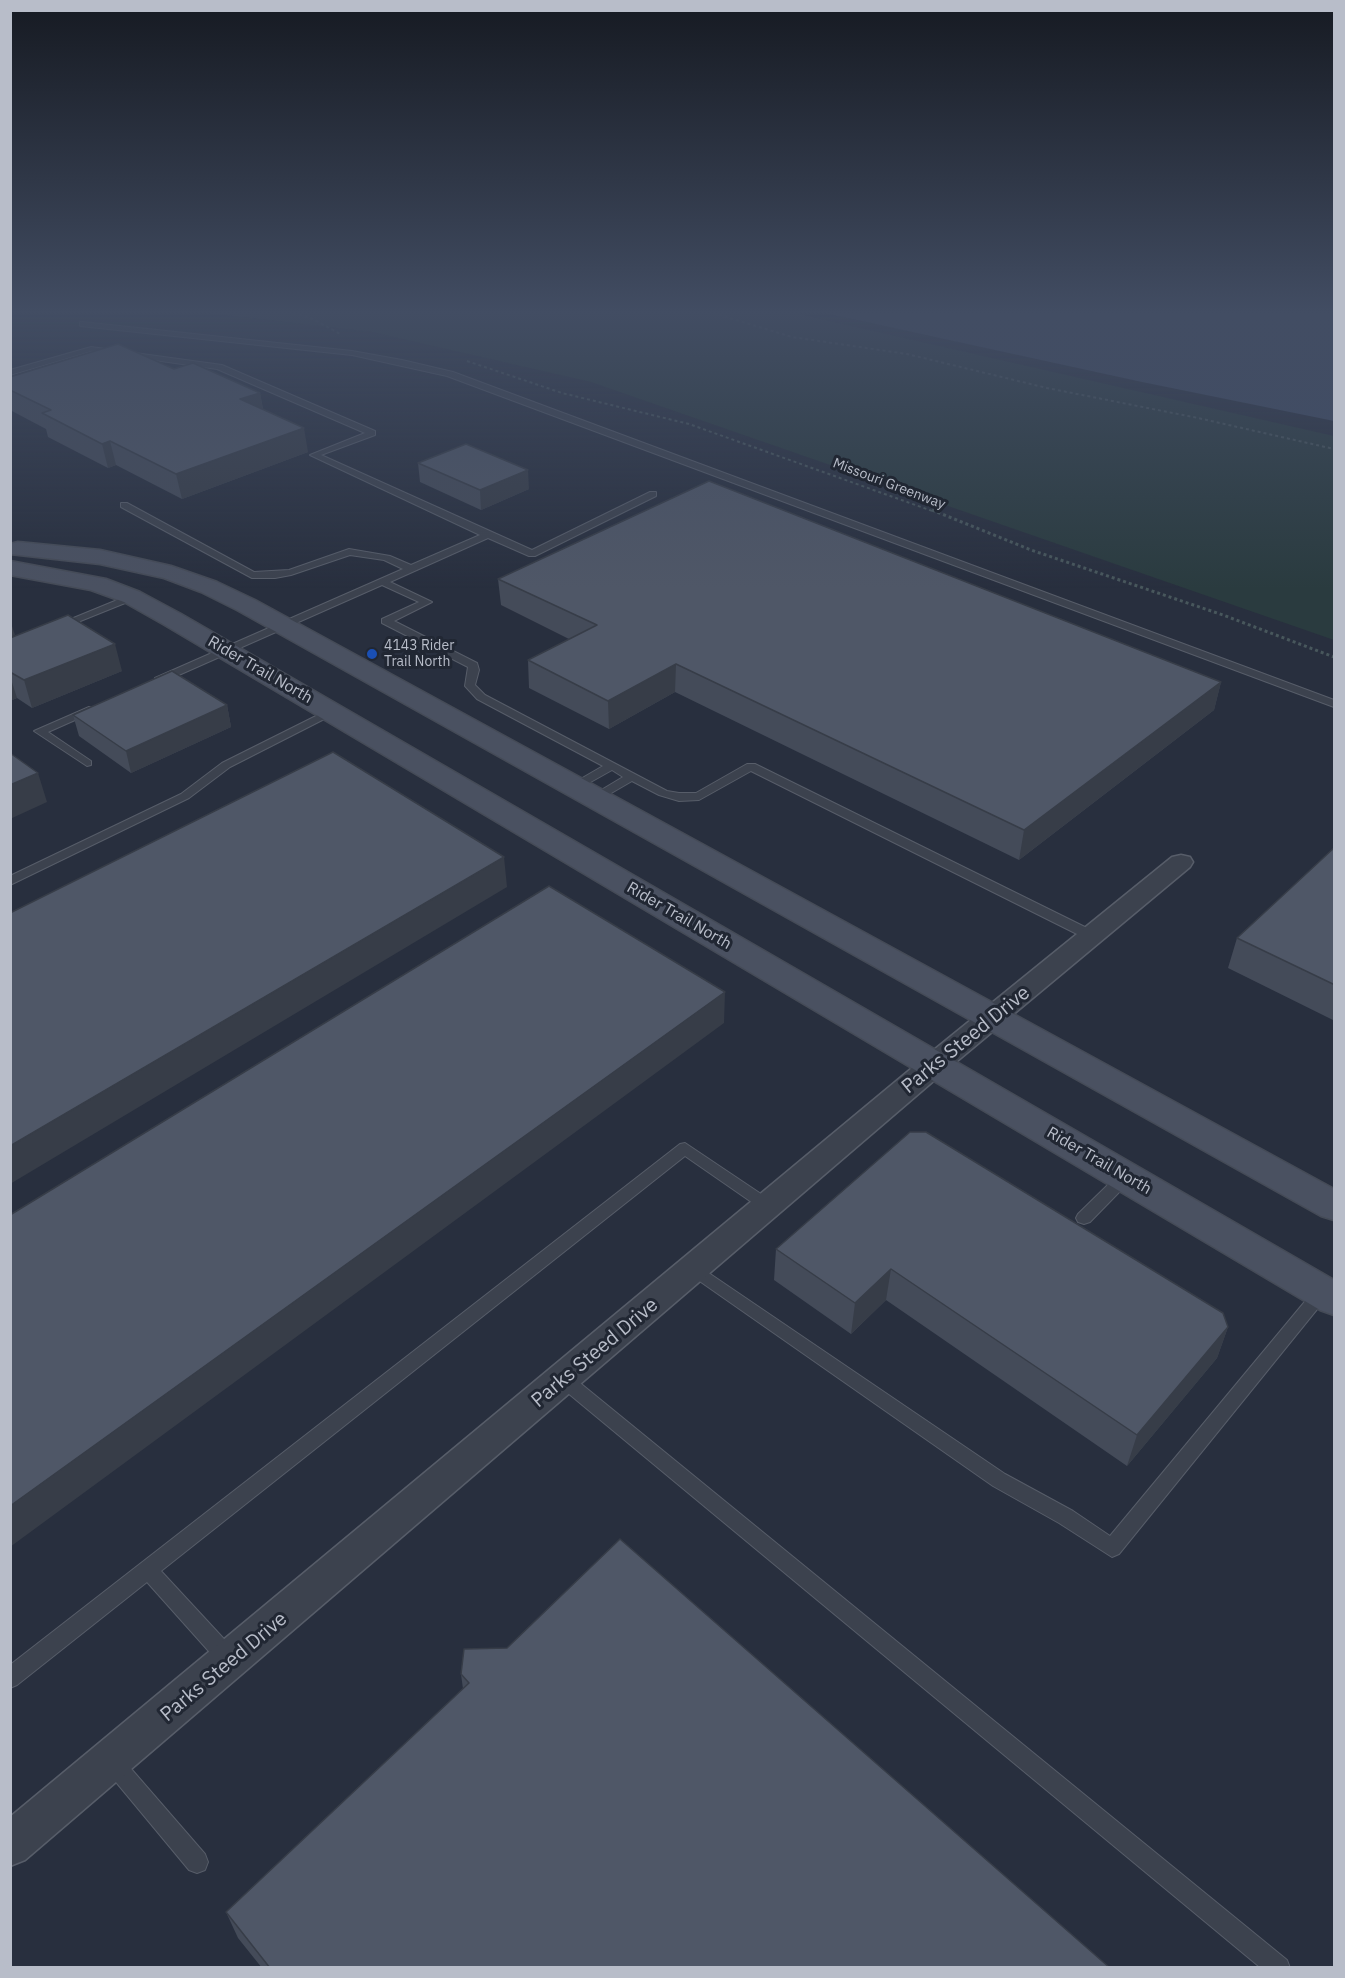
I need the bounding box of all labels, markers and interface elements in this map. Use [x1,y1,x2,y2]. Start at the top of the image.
street label: Missouri Greenway [830,455,948,513]
street label: Rider Trail North [204,632,316,708]
place label: 4143 Rider Trail North [384,638,454,670]
marker: 4143 Rider Trail North [365,647,379,661]
street label: Rider Trail North [623,878,735,954]
street label: Parks Steed Drive [897,981,1035,1099]
street label: Rider Trail North [1043,1123,1155,1199]
street label: Parks Steed Drive [527,1293,663,1413]
street label: Parks Steed Drive [156,1607,292,1727]

